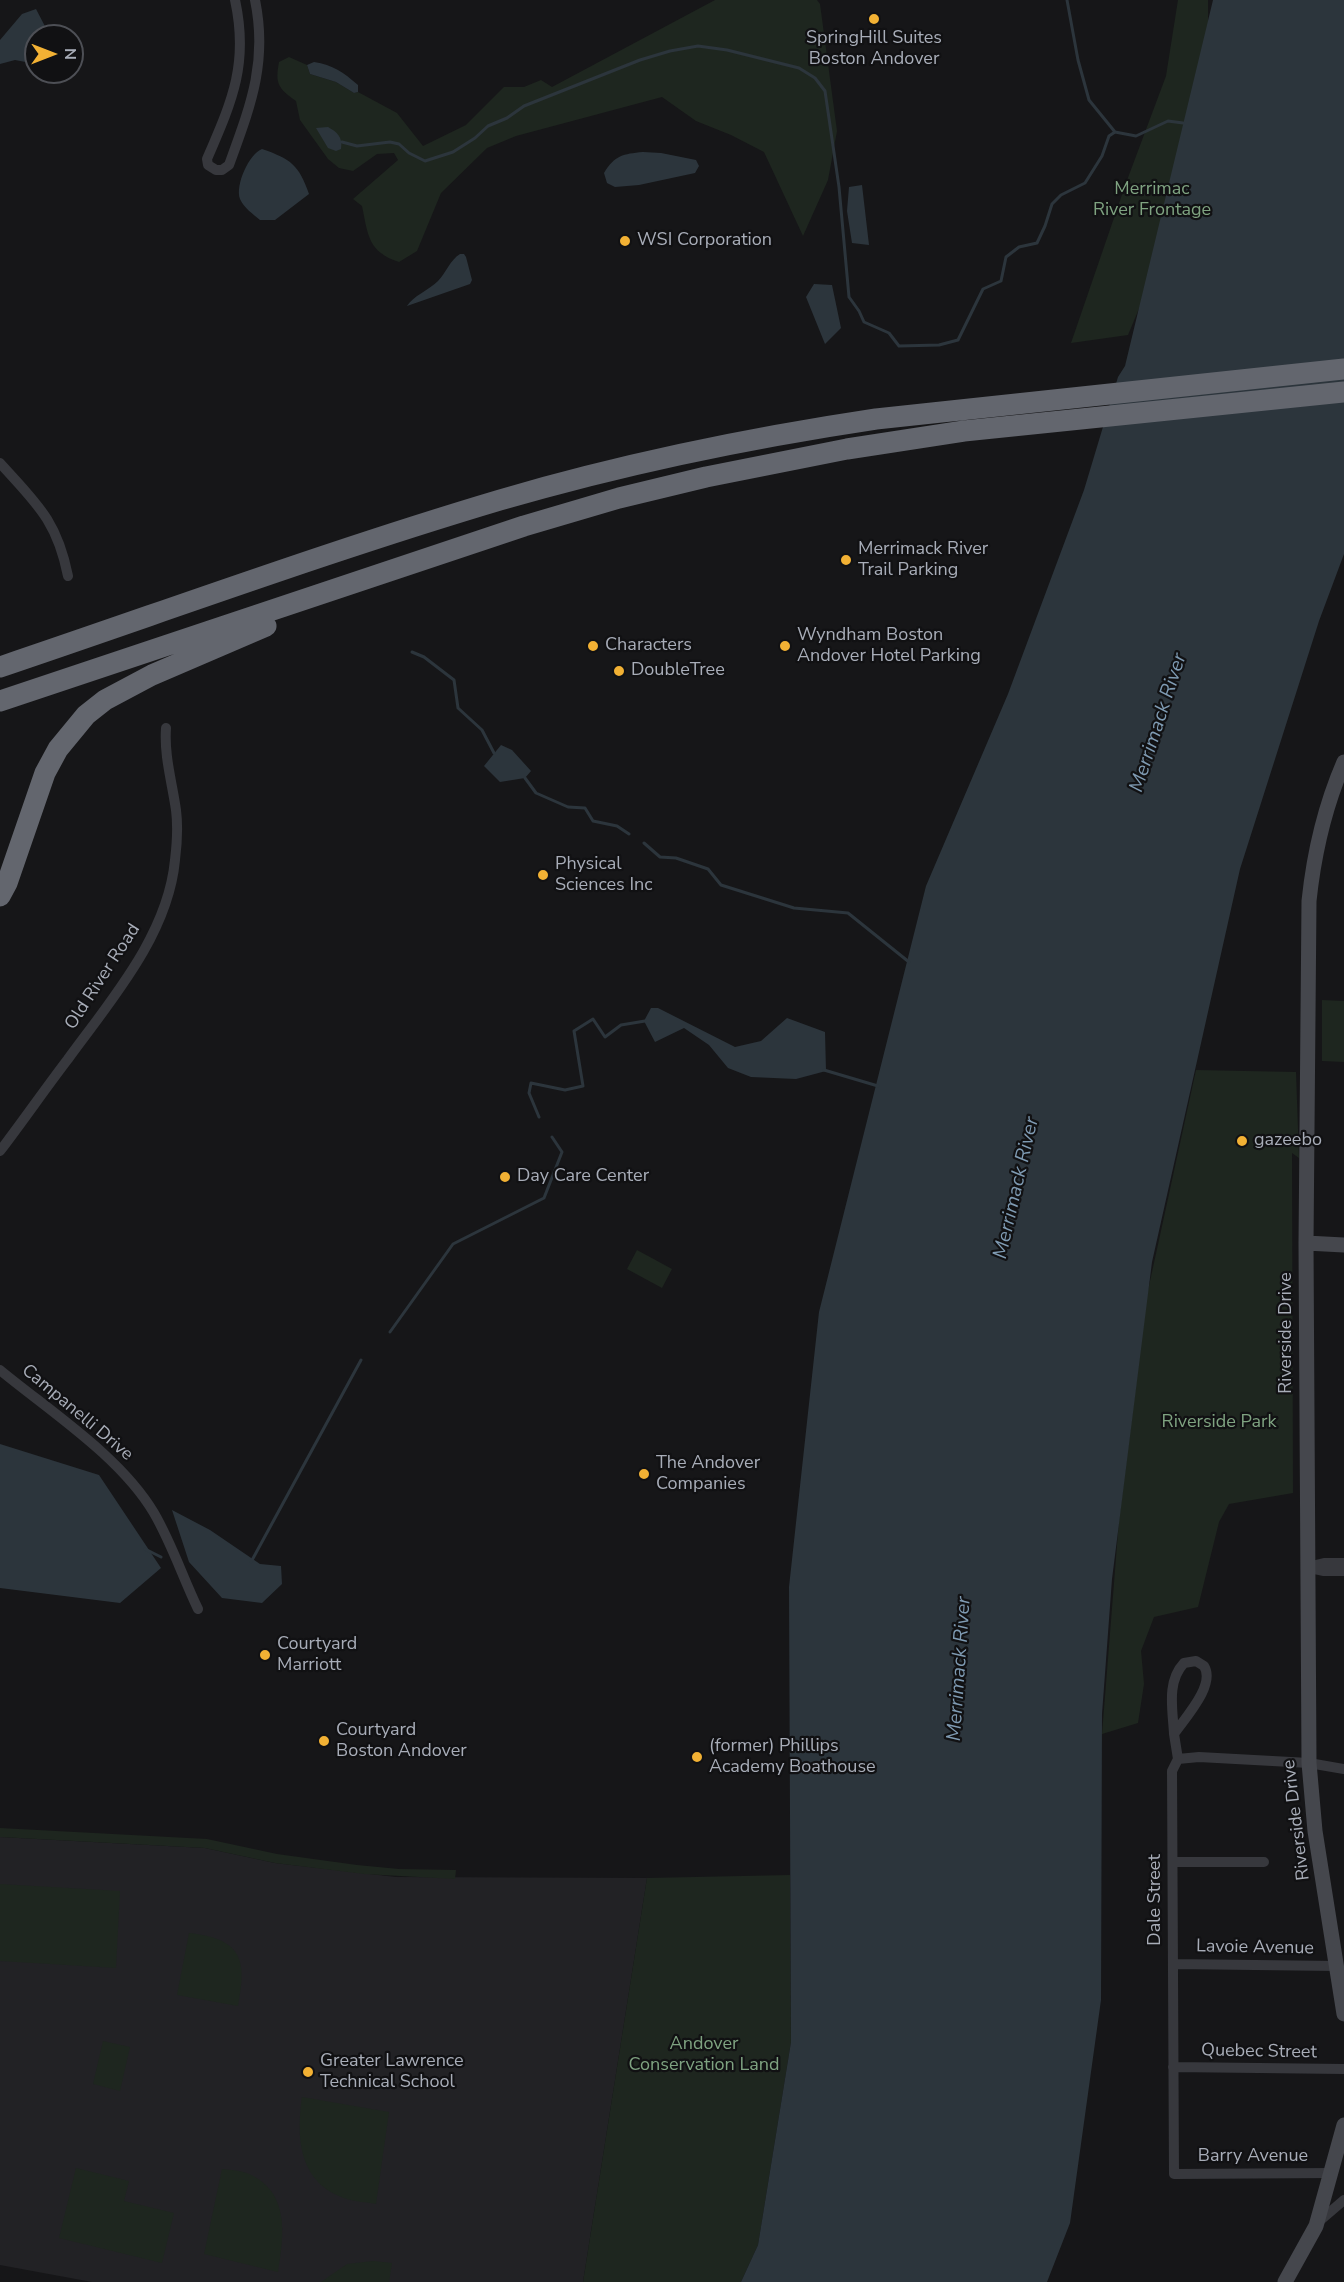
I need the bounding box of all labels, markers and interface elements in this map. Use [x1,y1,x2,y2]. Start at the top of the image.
marker: SpringHill Suites Boston Andover [867,12,881,26]
north arrow [24,24,84,84]
place label: SpringHill Suites Boston Andover [806,28,942,70]
text: N [59,48,81,60]
park label: Merrimac River Frontage [1093,179,1211,222]
place label: WSI Corporation [637,230,772,252]
marker: WSI Corporation [618,234,632,248]
place label: Merrimack River Trail Parking [858,539,988,582]
marker: Merrimack River Trail Parking [839,553,853,567]
place label: Wyndham Boston Andover Hotel Parking [797,625,981,668]
place label: Characters [605,635,692,657]
marker: Characters [586,639,600,653]
marker: Wyndham Boston Andover Hotel Parking [778,639,792,653]
water label: Merrimack River [1125,650,1193,796]
place label: DoubleTree [631,660,725,682]
marker: DoubleTree [612,664,626,678]
place label: Physical Sciences Inc [555,854,653,896]
marker: Physical Sciences Inc [536,868,550,882]
street label: Old River Road [61,920,145,1034]
water label: Merrimack River [989,1115,1045,1261]
place label: gazeebo [1254,1130,1322,1152]
marker: gazeebo [1235,1134,1249,1148]
place label: Day Care Center [517,1166,649,1188]
marker: Day Care Center [498,1170,512,1184]
street label: Riverside Drive [1276,1272,1298,1394]
street label: Campanelli Drive [17,1360,137,1466]
park label: Riverside Park [1162,1412,1276,1434]
place label: The Andover Companies [656,1453,760,1496]
marker: The Andover Companies [637,1467,651,1481]
water label: Merrimack River [943,1596,977,1742]
place label: Courtyard Marriott [277,1634,357,1676]
marker: Courtyard Marriott [258,1648,272,1662]
place label: Courtyard Boston Andover [336,1720,467,1762]
marker: Courtyard Boston Andover [317,1734,331,1748]
place label: (former) Phillips Academy Boathouse [709,1736,876,1778]
marker: (former) Phillips Academy Boathouse [690,1750,704,1764]
street label: Riverside Drive [1279,1758,1315,1882]
street label: Dale Street [1145,1854,1167,1946]
street label: Lavoie Avenue [1196,1936,1314,1960]
park label: Andover Conservation Land [629,2034,779,2076]
street label: Quebec Street [1201,2040,1317,2064]
place label: Greater Lawrence Technical School [320,2051,464,2094]
marker: Greater Lawrence Technical School [301,2065,315,2079]
street label: Barry Avenue [1198,2146,1308,2168]

